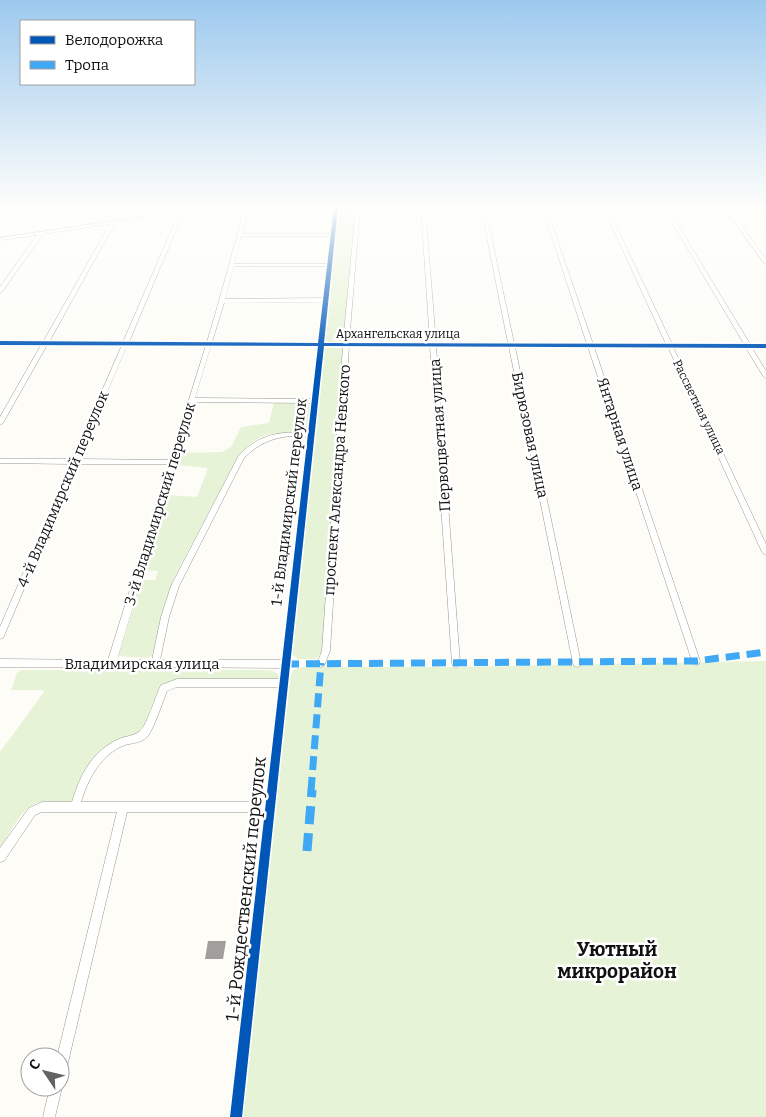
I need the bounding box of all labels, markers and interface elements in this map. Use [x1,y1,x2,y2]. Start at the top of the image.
legend [20,20,195,85]
text: Велодорожка [65,31,163,49]
text: Тропа [65,56,109,74]
street label: Архангельская улица [336,327,461,341]
street label: Рассветная улица [670,357,728,457]
street label: Первоцветная улица [426,358,454,512]
street label: проспект Александра Невского [320,364,354,596]
street label: Бирюзовая улица [508,370,552,500]
street label: Янтарная улица [593,375,647,493]
street label: 4-й Владимирский переулок [13,388,113,590]
street label: 1-й Владимирский переулок [267,397,311,607]
street label: 3-й Владимирский переулок [121,400,200,608]
street label: Владимирская улица [64,655,220,673]
street label: 1-й Рождественский переулок [221,755,271,1022]
district label: Уютный микрорайон [557,938,677,983]
north arrow [20,1047,70,1097]
text: С [25,1056,44,1073]

